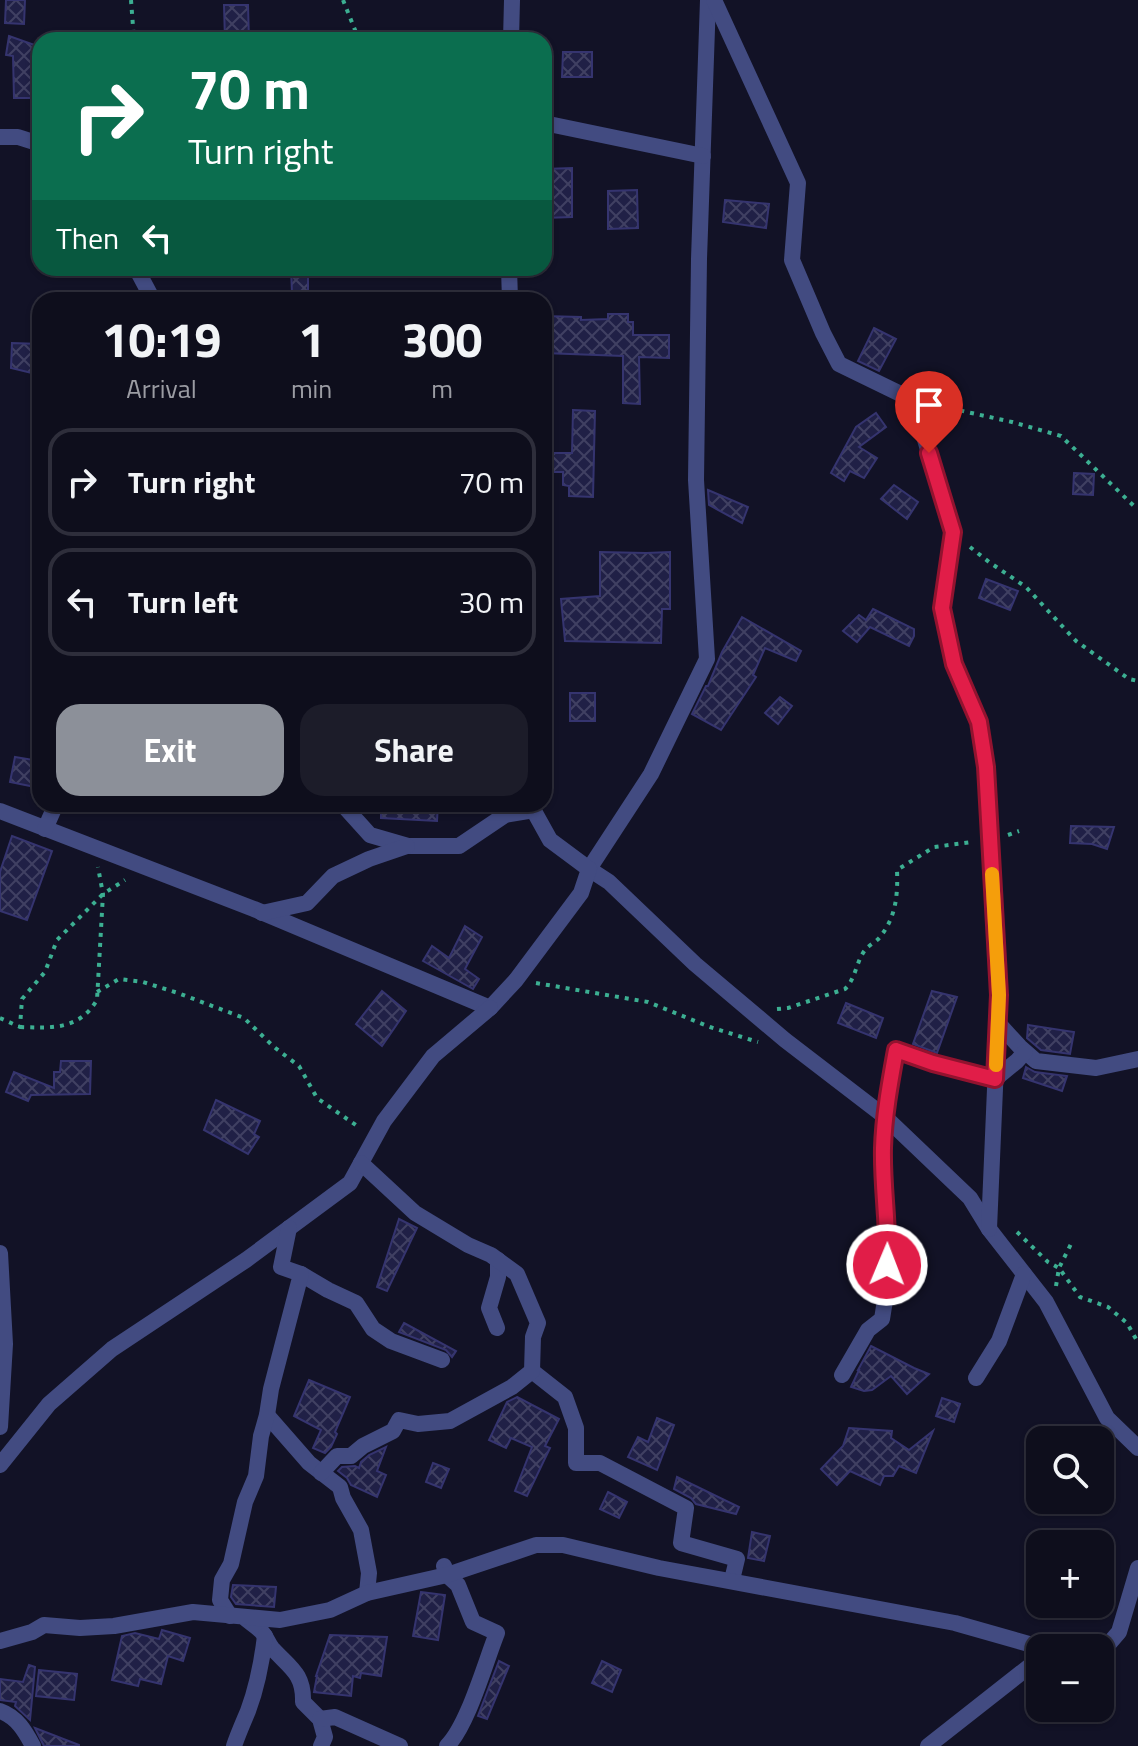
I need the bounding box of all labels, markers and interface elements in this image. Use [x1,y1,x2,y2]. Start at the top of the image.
text: 70 m [188,46,310,131]
icon: right [56,64,160,168]
text: Turn right [188,123,333,178]
text: Then [56,215,119,261]
icon: left [135,216,179,260]
text: 10:19 [102,303,221,376]
text: 1 [298,303,325,376]
text: 300 [402,303,482,376]
text: Arrival [126,369,197,408]
text: min [291,369,332,408]
text: m [431,369,453,408]
pin [895,371,963,453]
icon: arrive [907,383,951,427]
text: Turn right [128,459,256,505]
text: 70 m [459,459,524,505]
icon: right [60,460,104,504]
text: Turn left [128,579,238,625]
text: 30 m [459,579,524,625]
icon: left [60,580,104,624]
button: Exit [56,704,284,796]
button: Share [300,704,528,796]
position arrow [845,1223,929,1307]
map controls [1026,1426,1114,1722]
button: search [1026,1426,1114,1514]
button: + [1026,1530,1114,1618]
button: − [1026,1634,1114,1722]

